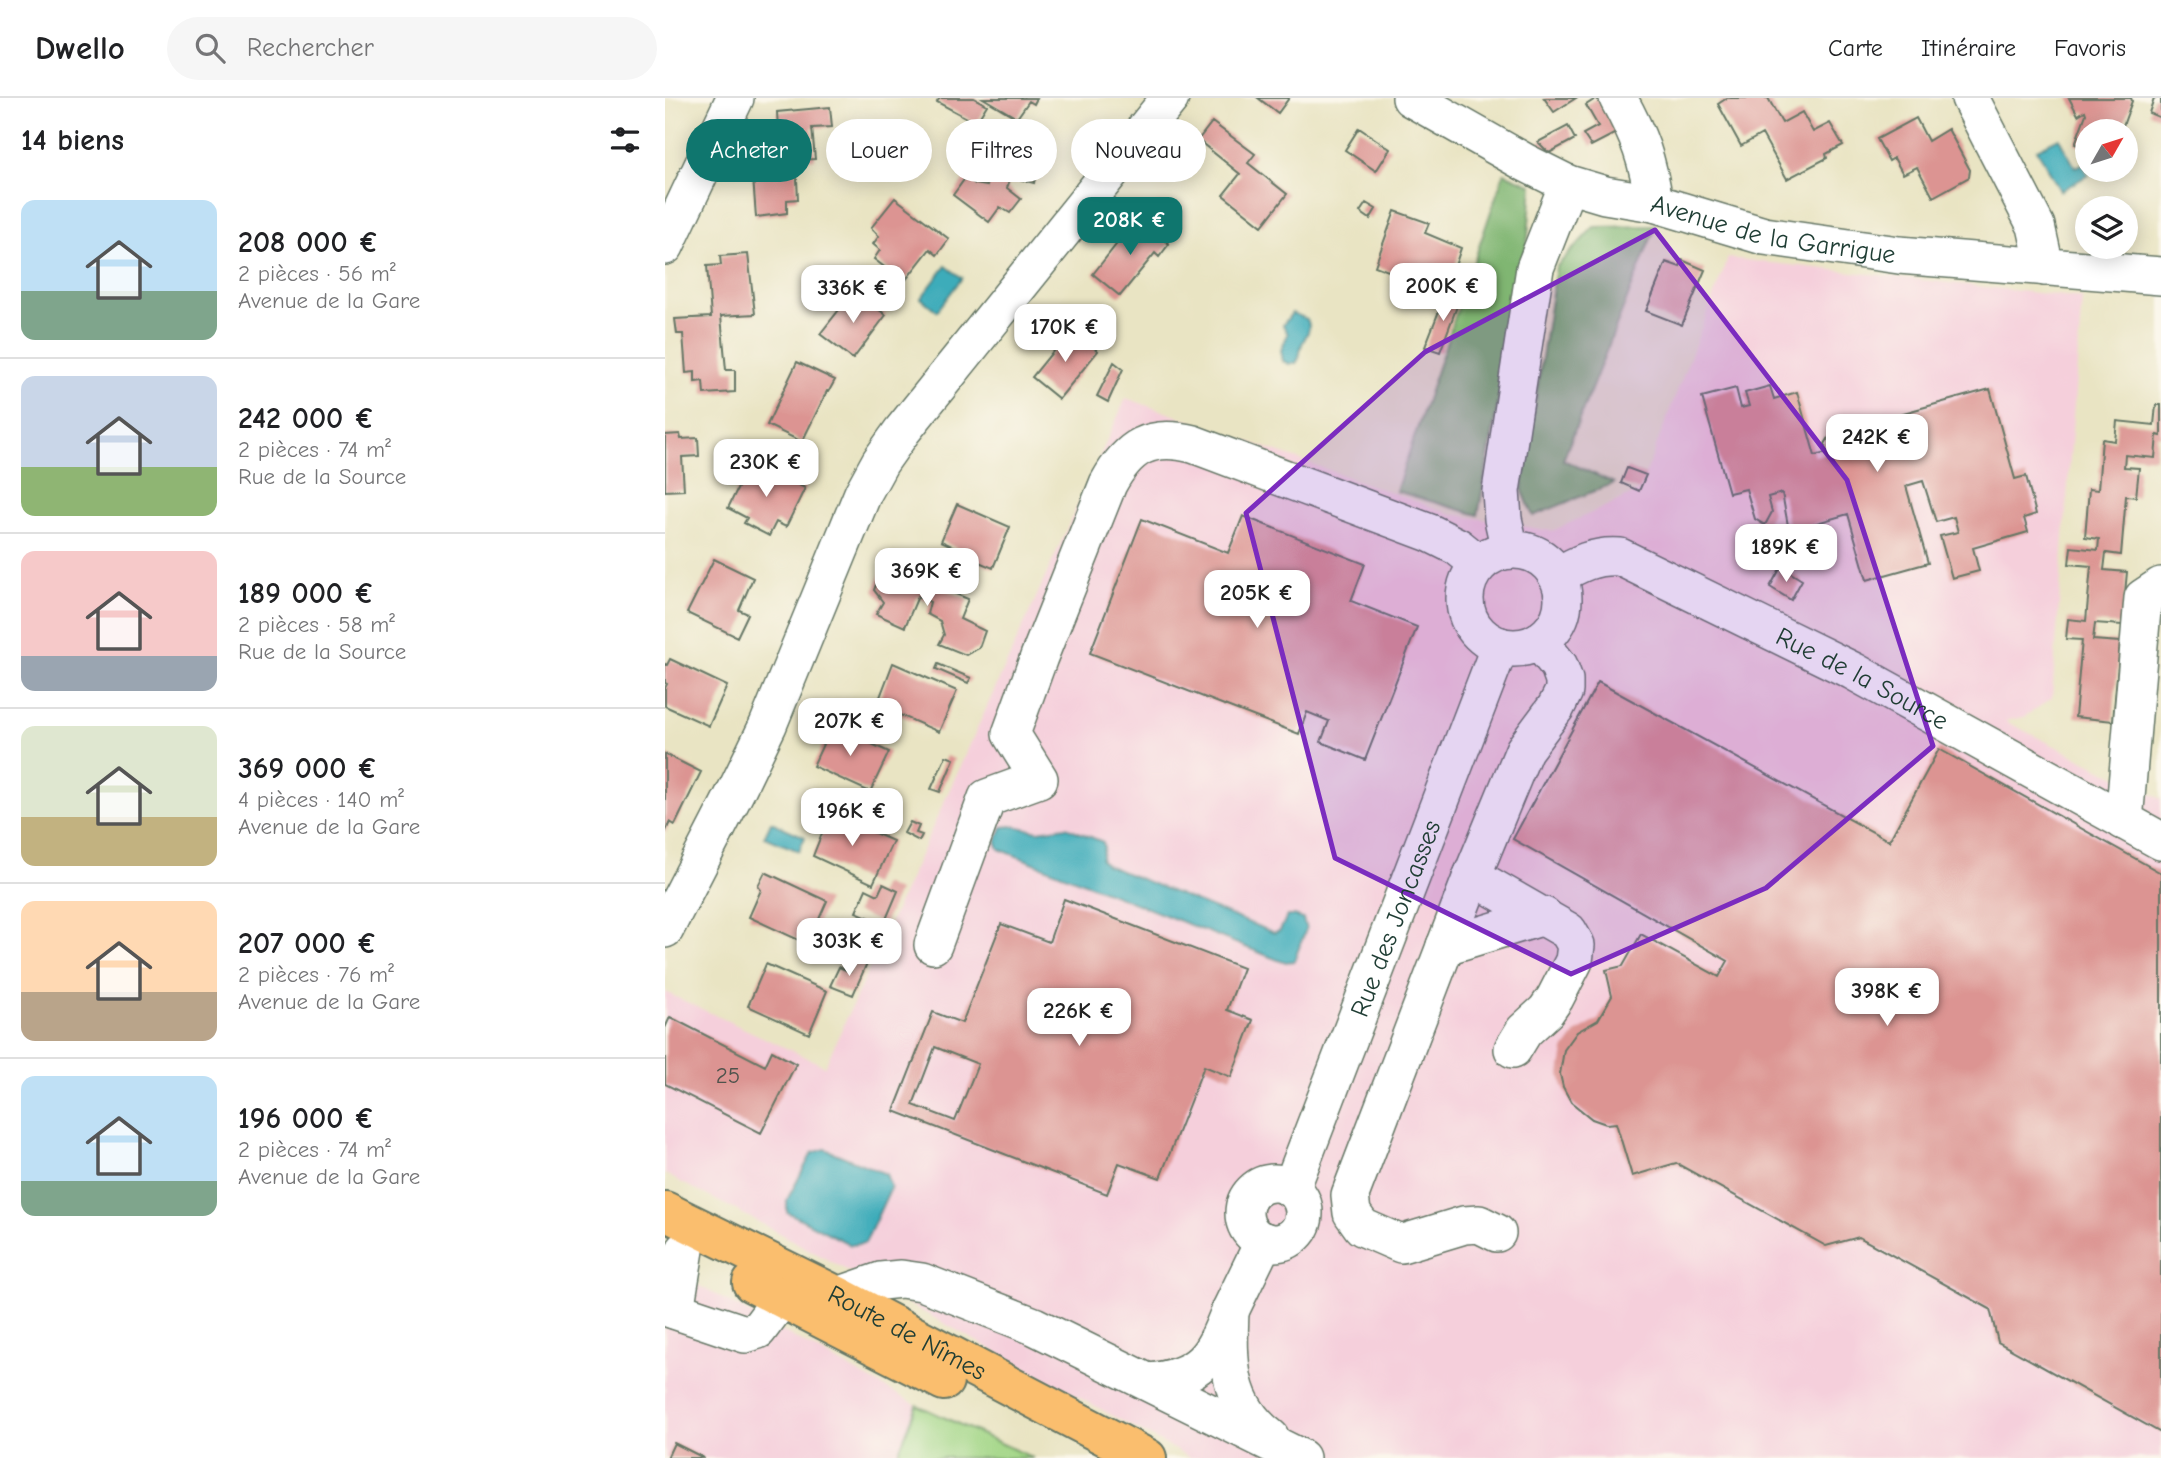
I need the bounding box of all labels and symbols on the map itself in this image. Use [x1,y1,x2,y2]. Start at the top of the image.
north arrow [2075,119,2139,182]
street label: Avenue de la Garrigue [1647,189,1897,270]
pin: 208K € [1073,198,1187,257]
pin: 200K € [1386,264,1500,323]
pin: 336K € [796,266,910,325]
pin: 170K € [1008,304,1122,364]
pin: 242K € [1820,414,1934,474]
pin: 230K € [709,440,823,499]
pin: 189K € [1729,524,1843,584]
pin: 369K € [870,548,984,608]
pin: 205K € [1200,570,1314,630]
street label: Rue de la Source [1771,622,1953,737]
pin: 207K € [793,698,907,758]
pin: 196K € [795,788,909,848]
street label: Rue des Joncasses [1345,816,1448,1021]
pin: 303K € [792,918,906,978]
pin: 398K € [1830,968,1944,1028]
pin: 226K € [1022,988,1136,1048]
house number: 25 [716,1062,740,1089]
street label: Route de Nîmes [823,1279,991,1387]

